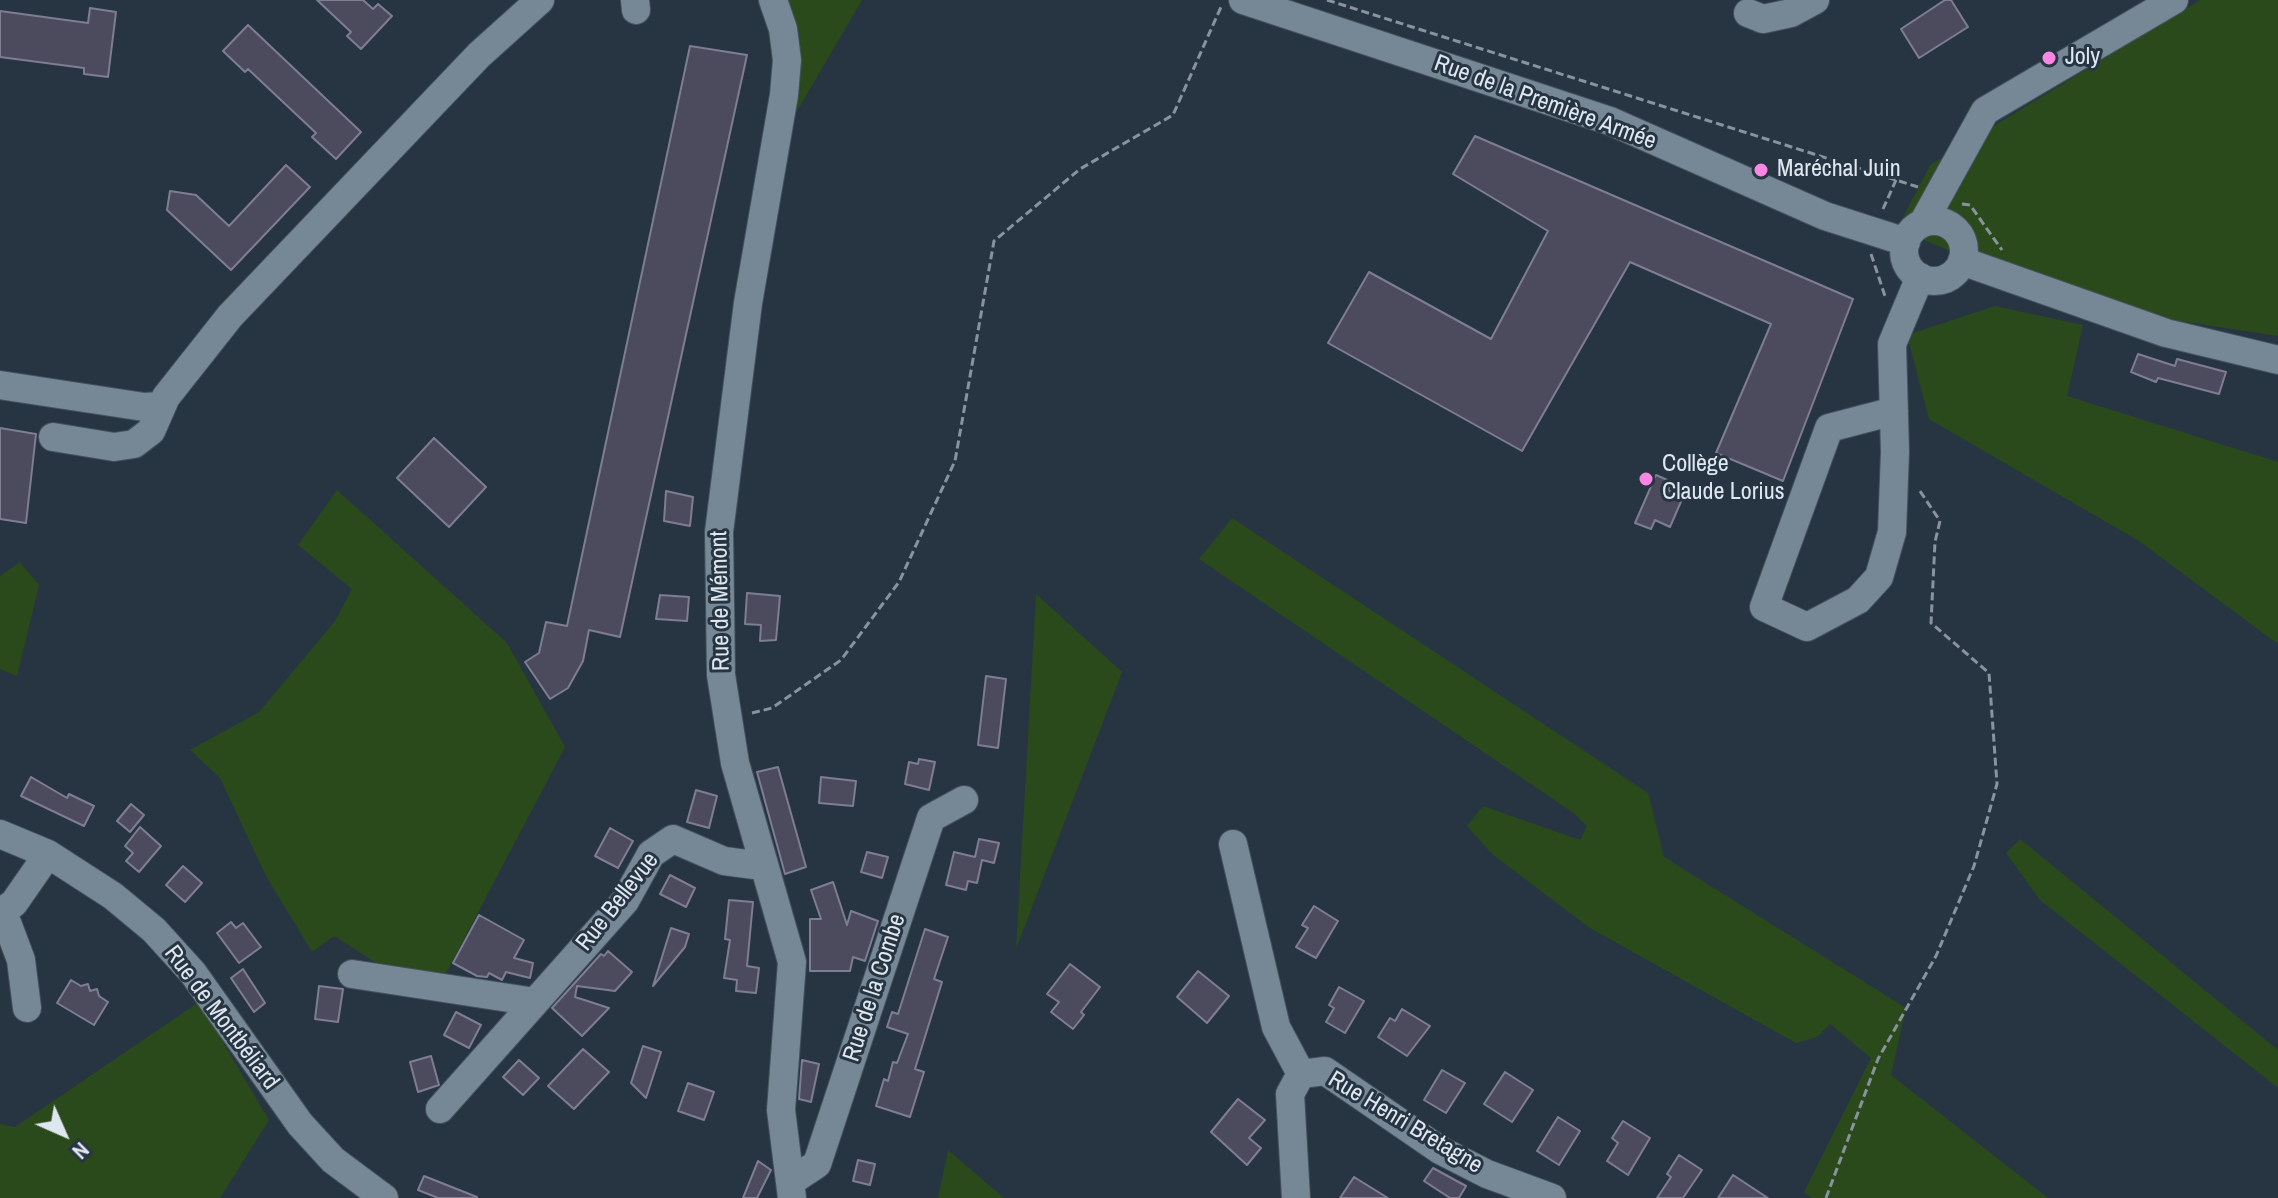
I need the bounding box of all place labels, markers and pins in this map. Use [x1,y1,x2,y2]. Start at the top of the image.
place label: Joly [2065,44,2100,72]
marker: Joly [2040,49,2058,67]
place label: Maréchal Juin [1777,156,1901,184]
marker: Maréchal Juin [1752,161,1770,179]
place label: Collège Claude Lorius [1662,451,1785,507]
marker: Collège Claude Lorius [1637,470,1655,488]

